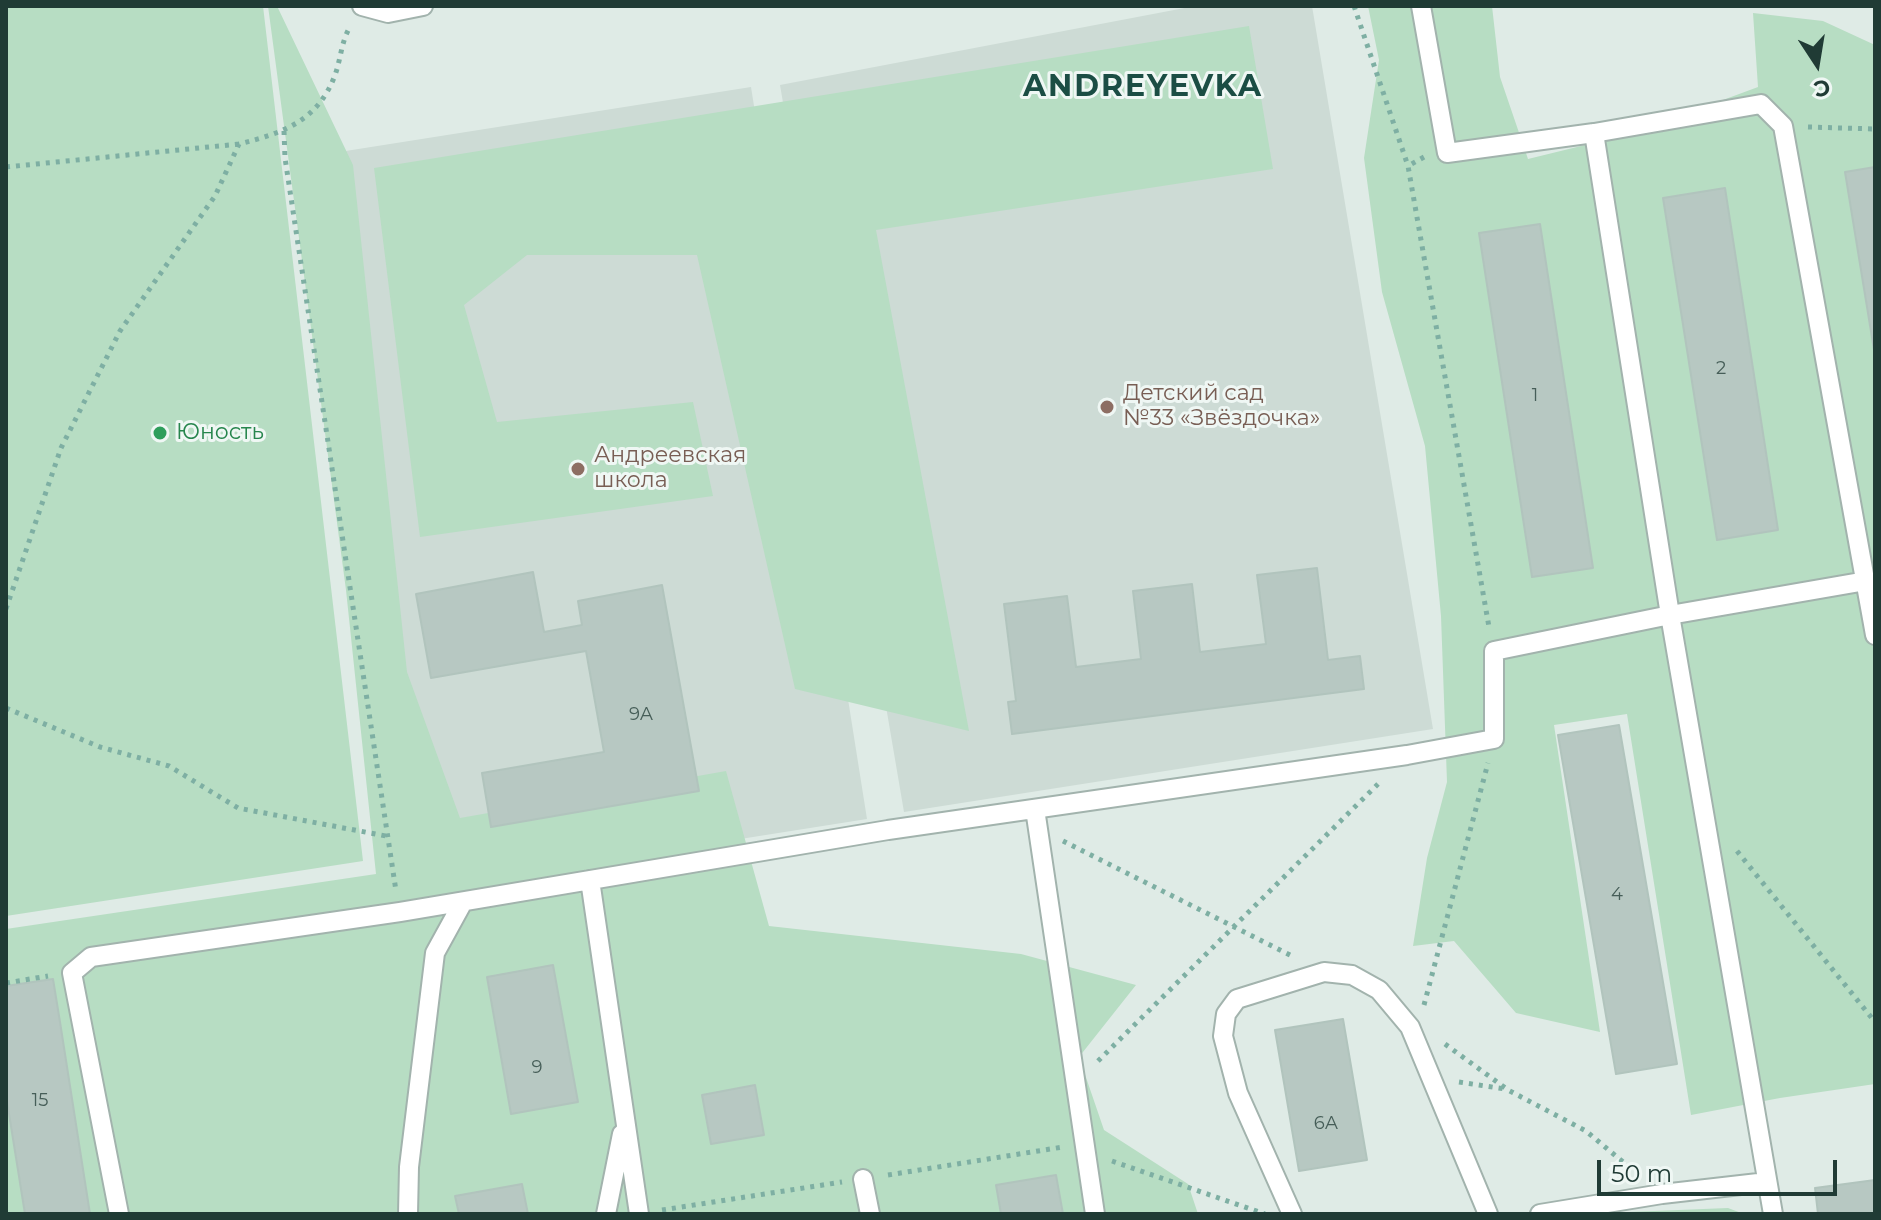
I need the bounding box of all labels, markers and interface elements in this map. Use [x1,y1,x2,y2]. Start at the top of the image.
north arrow [1777,24,1857,104]
district label: ANDREYEVKA [1023,69,1263,105]
text: С [1811,73,1833,103]
house number: 2 [1716,358,1726,380]
place label: Детский сад №33 «Звёздочка» [1123,381,1320,432]
house number: 1 [1532,385,1538,407]
marker: Детский сад №33 «Звёздочка» [1098,398,1116,416]
place label: Юность [176,420,264,446]
marker: Юность [151,424,169,442]
place label: Андреевская школа [594,443,746,494]
marker: Андреевская школа [569,460,587,478]
house number: 9А [629,704,653,726]
house number: 4 [1611,884,1623,906]
house number: 9 [532,1057,542,1079]
house number: 15 [32,1090,48,1112]
house number: 6А [1314,1113,1338,1135]
scale bar [1601,1144,1841,1194]
text: 50 m [1611,1159,1672,1188]

